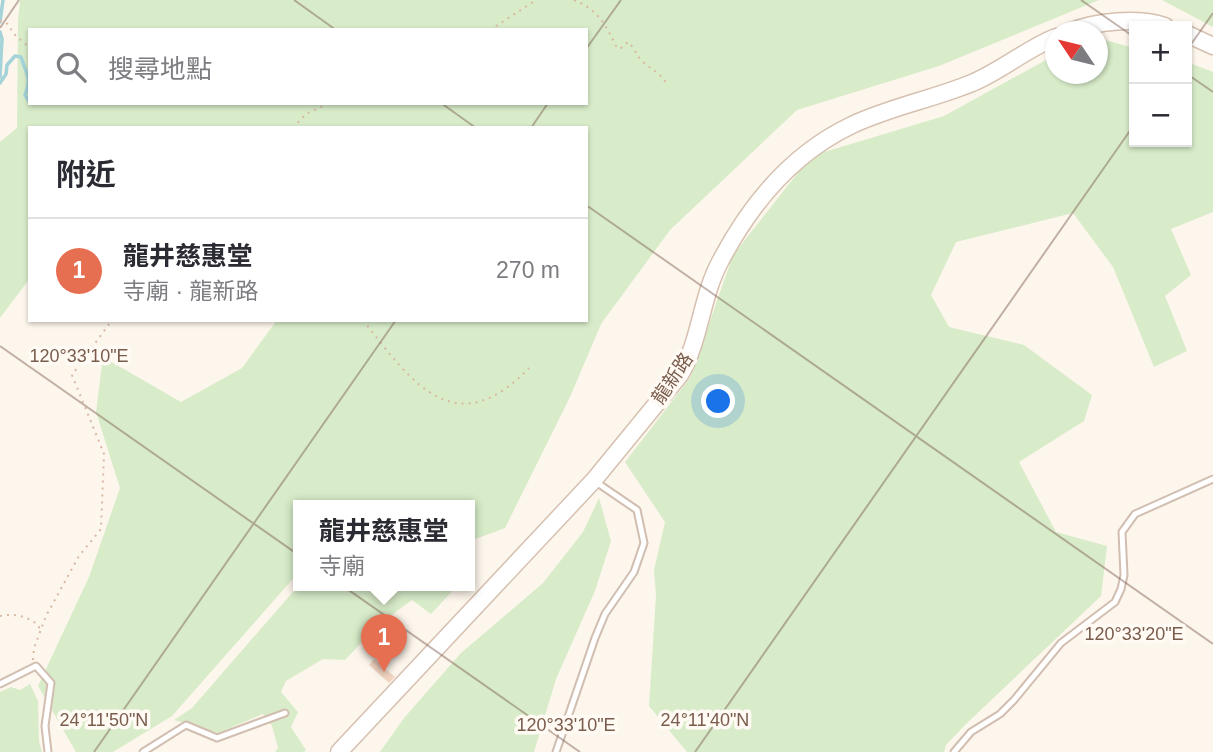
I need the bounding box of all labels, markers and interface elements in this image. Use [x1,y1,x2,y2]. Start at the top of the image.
north arrow [1045,21,1108,84]
map controls [1129,21,1192,147]
button: + [1129,21,1192,84]
search box [28,28,588,105]
icon: search [52,48,90,86]
text: 搜尋地點 [108,54,212,84]
button: − [1129,84,1192,147]
text: 附近 [56,158,116,191]
text: 龍井慈惠堂 [123,241,253,271]
text: 1 [73,257,85,283]
text: 270 m [496,257,560,283]
text: 寺廟 · 龍新路 [123,278,258,304]
text: 120°33'10"E [29,346,129,366]
street label: 龍新路 [648,349,697,408]
your location [701,384,735,418]
popup [293,500,475,591]
text: 龍井慈惠堂 [319,516,449,546]
text: 寺廟 [319,553,365,579]
pin: 1 [361,614,407,672]
text: 120°33'20"E [1084,624,1184,644]
text: 24°11'50"N [60,710,148,730]
text: 24°11'40"N [661,710,749,730]
text: 120°33'10"E [516,715,616,735]

